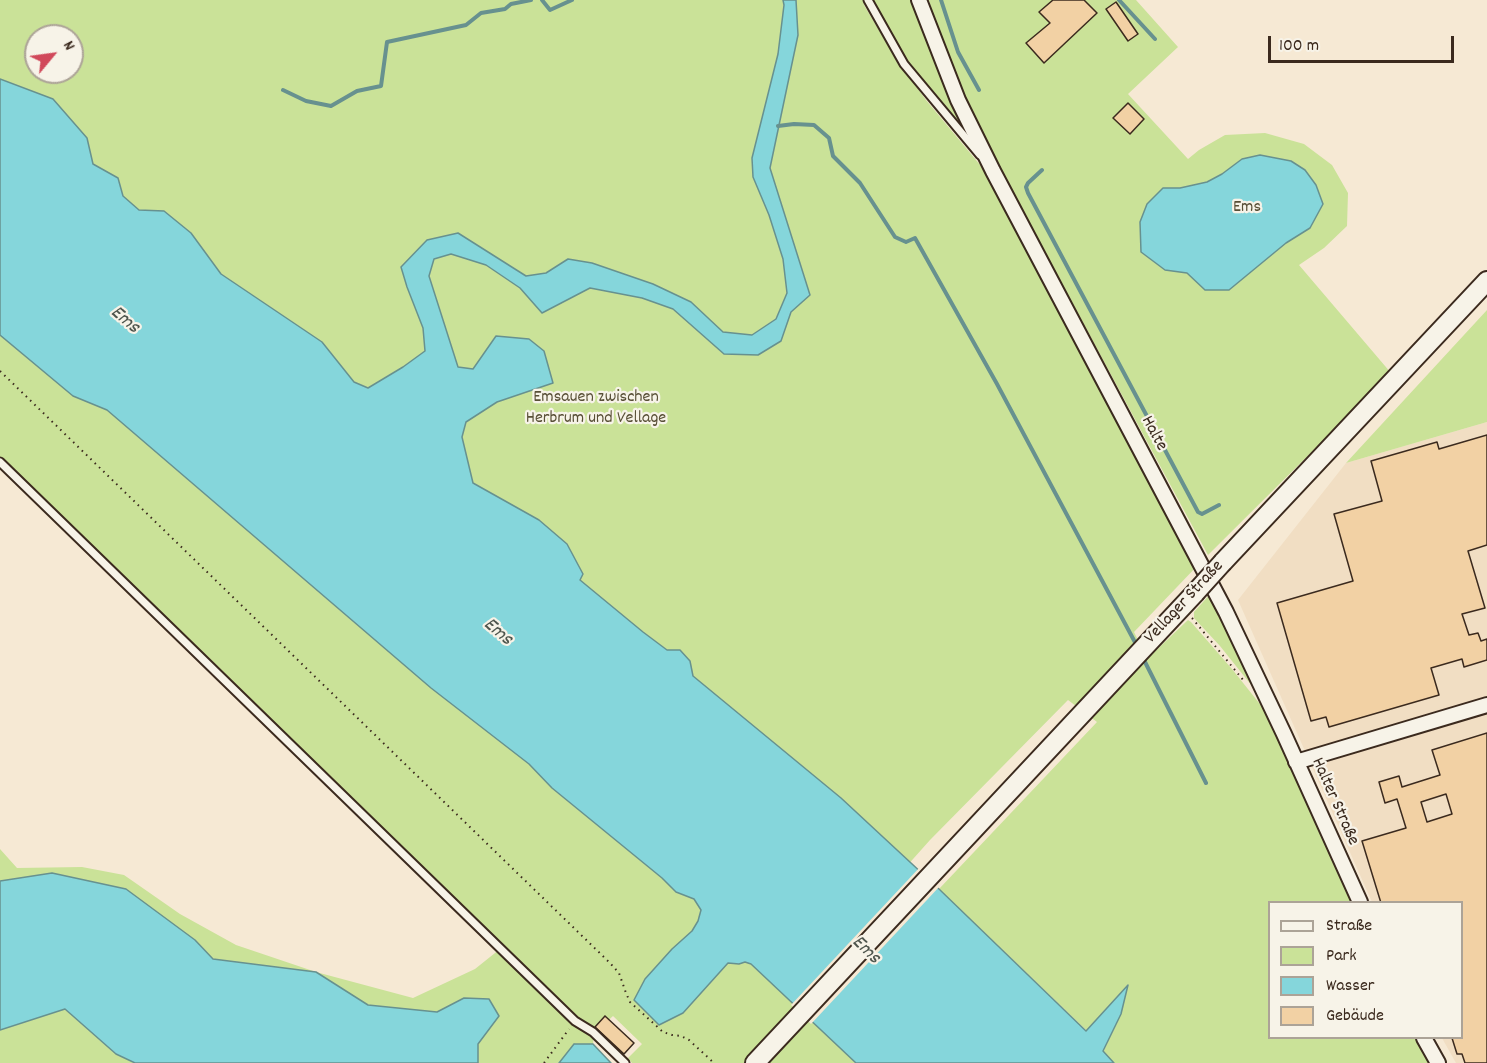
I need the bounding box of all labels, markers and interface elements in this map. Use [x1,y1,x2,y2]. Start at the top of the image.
north arrow [24,24,84,84]
scale bar [1271,24,1457,62]
text: 100 m [1279,34,1319,59]
text: N [56,37,80,55]
park label: Ems [1233,198,1261,220]
water label: Ems [104,302,144,340]
park label: Emsauen zwischen Herbrum und Vellage [526,388,666,430]
street label: Halte [1135,413,1171,455]
street label: Vellager Straße [1141,557,1229,649]
water label: Ems [477,614,517,652]
street label: Halter Straße [1305,755,1363,849]
legend [1268,901,1463,1039]
text: Straße [1326,914,1372,939]
water label: Ems [845,932,885,970]
text: Park [1326,944,1357,969]
text: Wasser [1326,974,1375,999]
text: Gebäude [1326,1004,1384,1029]

